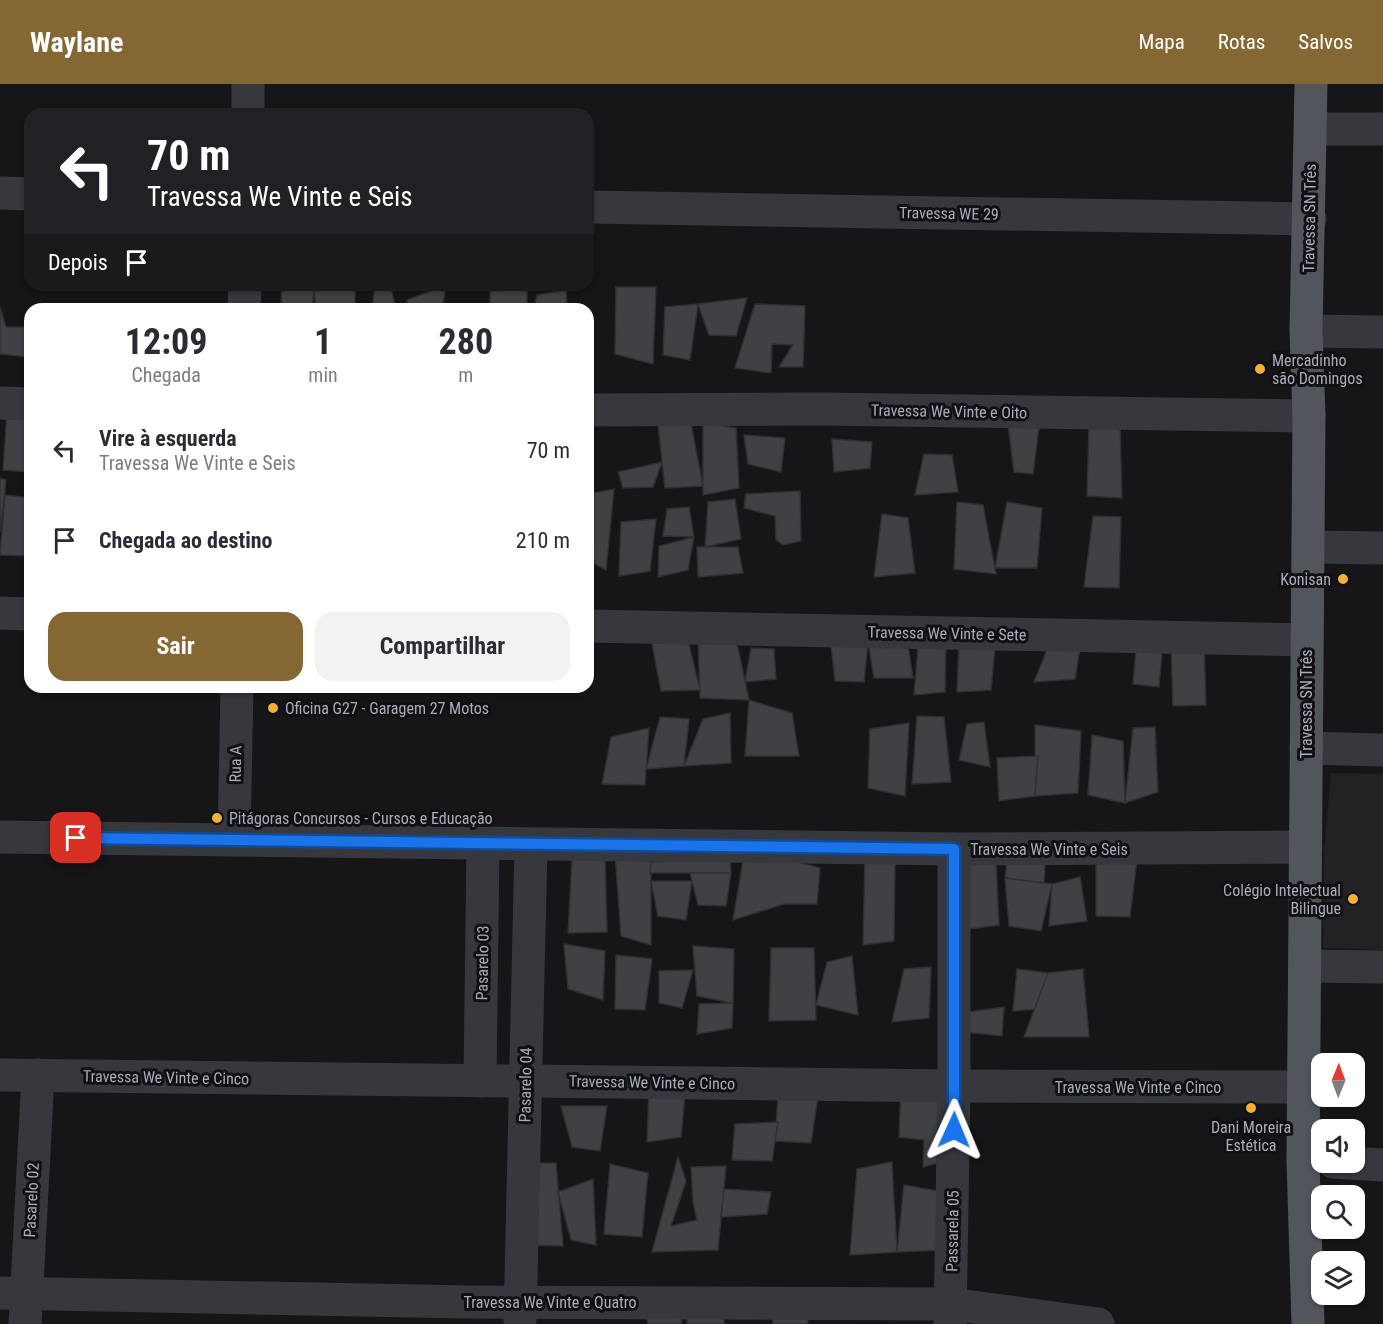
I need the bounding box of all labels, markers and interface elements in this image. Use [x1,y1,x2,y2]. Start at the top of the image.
text: Waylane [30,26,123,59]
text: Mapa [1138,30,1185,54]
text: Rotas [1218,30,1265,54]
text: Salvos [1298,30,1353,54]
text: 70 m [147,131,230,180]
icon: left [48,132,126,210]
street label: Travessa SN Três [1299,163,1320,273]
text: Travessa We Vinte e Seis [147,181,413,213]
street label: Travessa WE 29 [899,203,999,224]
icon: arrive [120,246,153,279]
text: Depois [48,250,108,275]
text: 12:09 [125,321,207,363]
text: 1 [314,321,332,363]
text: 280 [439,321,493,363]
place label: Mercadinho são Domingos [1272,351,1363,388]
marker: Mercadinho são Domingos [1253,362,1267,376]
text: Chegada [132,363,201,387]
text: min [308,363,338,387]
text: m [458,363,473,387]
street label: Travessa We Vinte e Oito [871,401,1027,422]
text: Vire à esquerda [99,426,237,451]
icon: left [48,434,81,467]
text: 70 m [527,438,570,463]
text: Travessa We Vinte e Seis [99,451,296,475]
icon: arrive [48,524,81,557]
text: Chegada ao destino [99,528,273,553]
text: 210 m [516,528,570,553]
place label: Konisan [1280,570,1331,589]
marker: Konisan [1336,572,1350,586]
button: Sair [48,612,303,681]
button: Compartilhar [315,612,570,681]
street label: Travessa We Vinte e Sete [868,623,1026,644]
street label: Travessa SN Três [1297,650,1316,758]
place label: Oficina G27 - Garagem 27 Motos [285,699,489,718]
marker: Oficina G27 - Garagem 27 Motos [266,701,280,715]
street label: Rua A [226,745,245,783]
place label: Pitágoras Concursos - Cursos e Educação [229,809,493,828]
marker: Pitágoras Concursos - Cursos e Educação [210,811,224,825]
pin [50,812,101,863]
icon: arrive [59,821,92,854]
street label: Travessa We Vinte e Seis [970,840,1128,859]
place label: Colégio Intelectual Bilingue [1223,881,1341,918]
marker: Colégio Intelectual Bilingue [1346,892,1360,906]
street label: Pasarelo 03 [472,925,493,1001]
street label: Pasarelo 04 [515,1047,536,1123]
north arrow [1311,1053,1365,1107]
map controls [1311,1053,1365,1305]
street label: Travessa We Vinte e Cinco [83,1067,249,1088]
street label: Travessa We Vinte e Cinco [569,1072,735,1093]
street label: Travessa We Vinte e Cinco [1055,1078,1221,1097]
position arrow [922,1098,986,1162]
marker: Dani Moreira Estética [1244,1101,1258,1115]
place label: Dani Moreira Estética [1211,1118,1291,1155]
button: sound [1311,1119,1365,1173]
street label: Pasarelo 02 [20,1162,43,1238]
button: search [1311,1185,1365,1239]
street label: Passarela 05 [942,1190,963,1272]
button: layers [1311,1251,1365,1305]
street label: Travessa We Vinte e Quatro [463,1293,637,1312]

